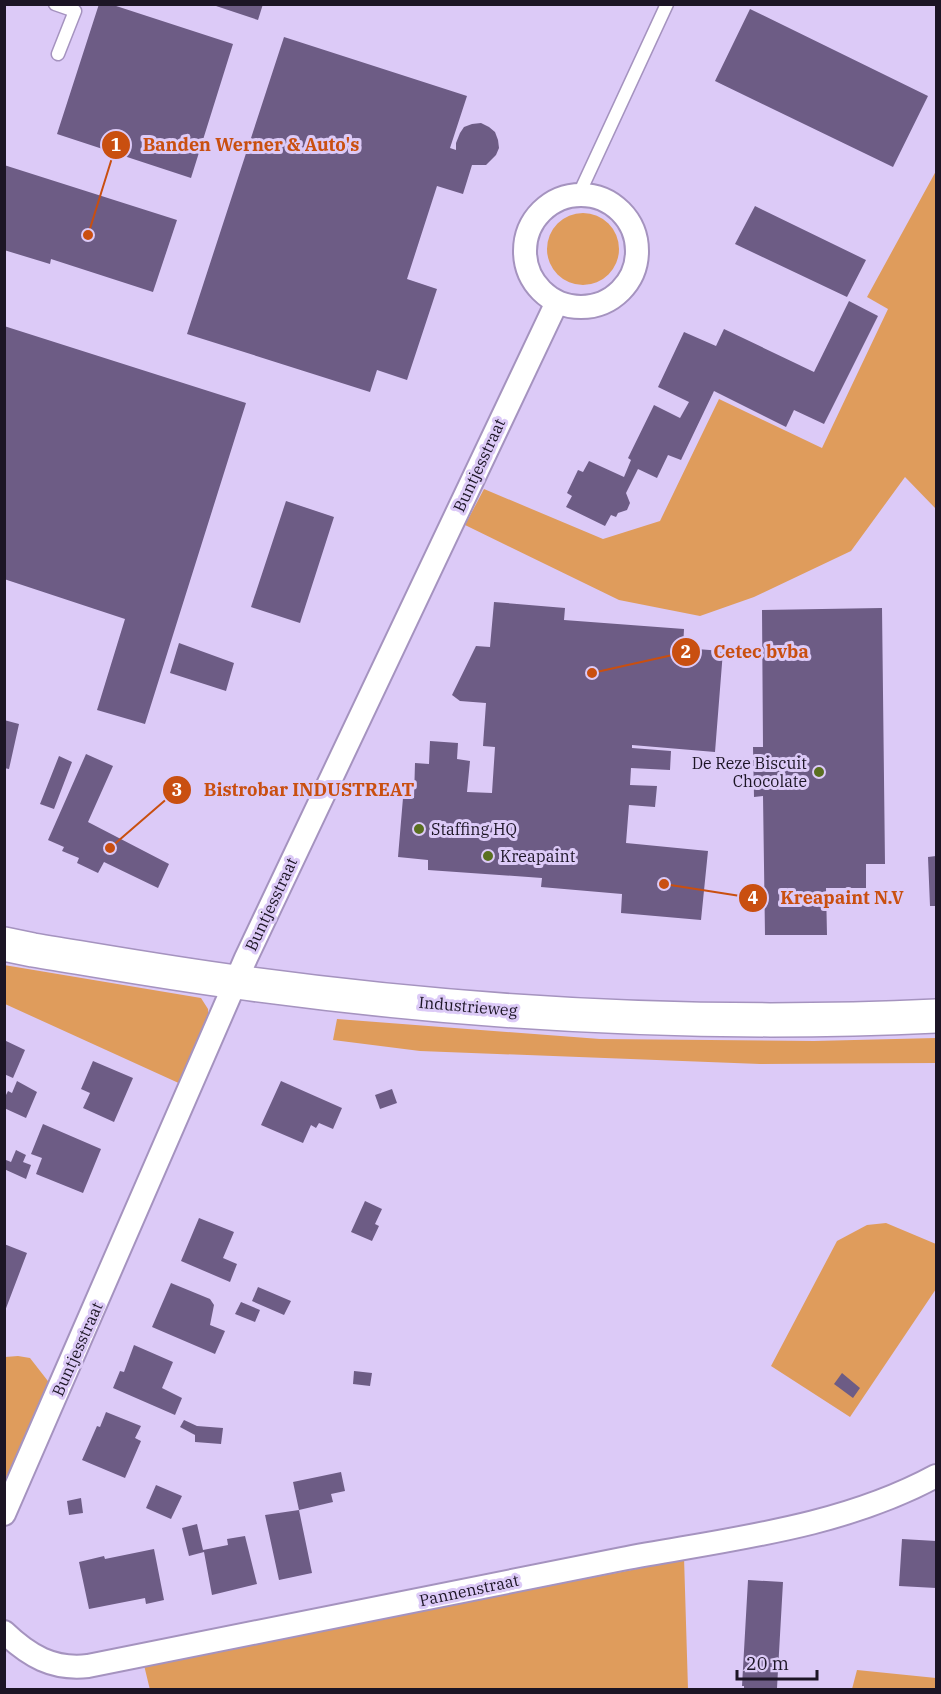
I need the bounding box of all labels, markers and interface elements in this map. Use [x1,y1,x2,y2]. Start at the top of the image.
callout: Banden Werner & Auto's [101,127,371,163]
text: 1 [111,133,122,156]
text: Banden Werner & Auto's [143,133,359,156]
street label: Buntjesstraat [449,415,510,515]
callout: Cetec bvba [671,634,821,670]
text: 2 [681,640,691,663]
text: Cetec bvba [713,640,809,663]
place label: De Reze Biscuit Chocolate [692,753,807,791]
marker: De Reze Biscuit Chocolate [812,765,826,779]
callout: Bistrobar INDUSTREAT [162,772,426,808]
text: 3 [172,778,182,801]
text: Bistrobar INDUSTREAT [204,778,414,801]
place label: Staffing HQ [431,819,517,839]
marker: Staffing HQ [412,822,426,836]
place label: Kreapaint [500,846,576,866]
marker: Kreapaint [481,849,495,863]
street label: Buntjesstraat [241,854,302,954]
callout: Kreapaint N.V [738,880,916,916]
text: 4 [748,886,759,909]
text: Kreapaint N.V [780,886,904,909]
street label: Industrieweg [418,992,518,1020]
street label: Buntjesstraat [47,1299,107,1399]
street label: Pannenstraat [417,1570,521,1610]
scale bar [737,1643,816,1681]
text: 20 m [746,1652,789,1675]

